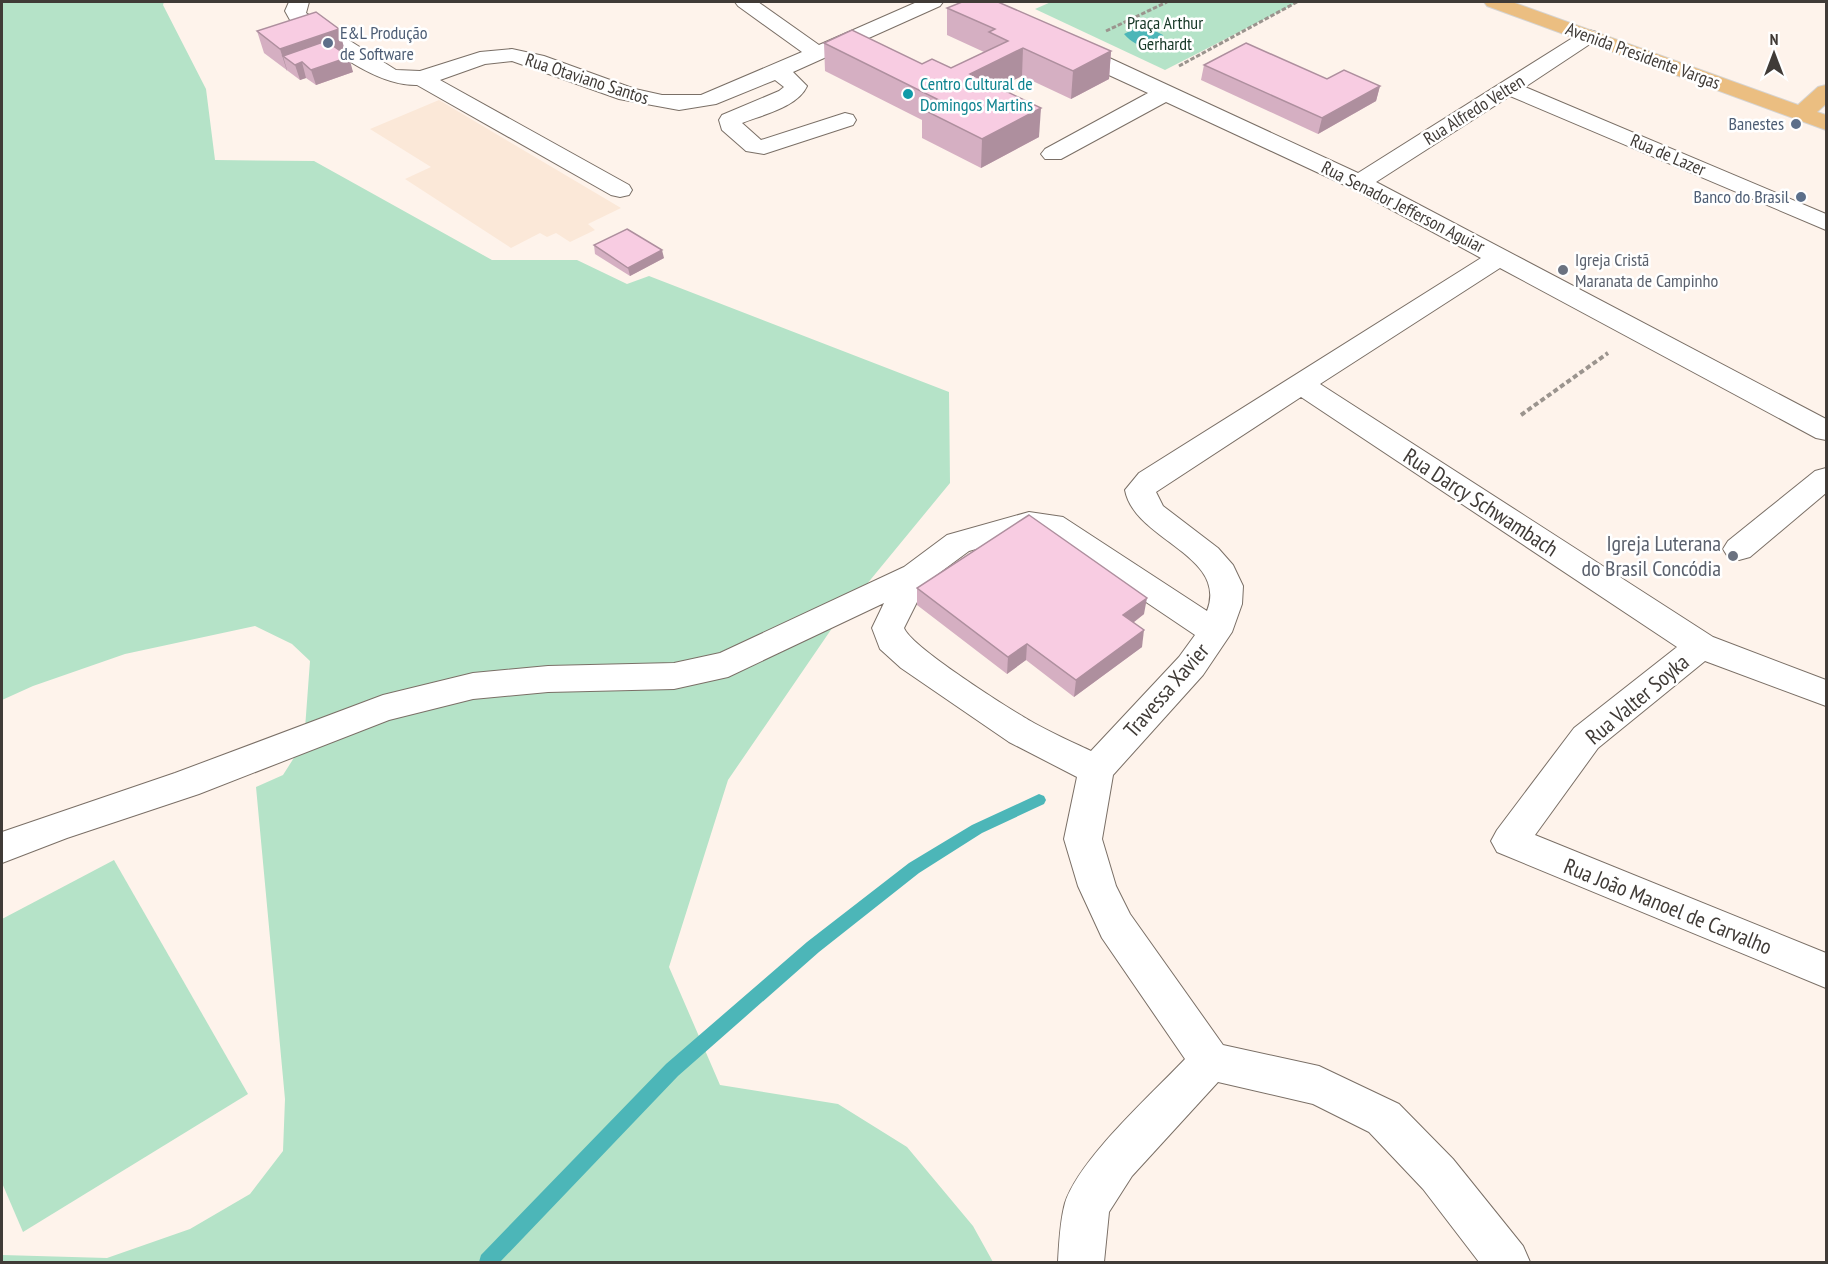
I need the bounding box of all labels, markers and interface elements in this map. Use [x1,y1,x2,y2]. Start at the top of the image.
park label: Praça Arthur Gerhardt [1127,11,1203,55]
street label: Avenida Presidente Vargas [1563,17,1723,94]
place label: E&L Produção de Software [340,21,428,65]
north arrow [1744,24,1804,84]
text: N [1770,29,1778,49]
marker: E&L Produção de Software [321,36,335,50]
street label: Rua Otaviano Santos [522,48,652,109]
street label: Rua Alfredo Velten [1419,69,1529,150]
place label: Centro Cultural de Domingos Martins [920,72,1033,116]
marker: Centro Cultural de Domingos Martins [901,87,915,101]
place label: Banestes [1729,112,1784,135]
marker: Banestes [1789,117,1803,131]
street label: Rua de Lazer [1627,128,1709,181]
street label: Rua Senador Jefferson Aguiar [1318,155,1489,258]
place label: Banco do Brasil [1694,185,1790,208]
marker: Banco do Brasil [1794,190,1808,204]
place label: Igreja Cristã Maranata de Campinho [1575,248,1718,292]
marker: Igreja Cristã Maranata de Campinho [1556,263,1570,277]
street label: Rua Darcy Schwambach [1398,442,1564,562]
place label: Igreja Luterana do Brasil Concódia [1581,529,1721,582]
marker: Igreja Luterana do Brasil Concódia [1726,549,1740,563]
street label: Travessa Xavier [1117,637,1215,743]
street label: Rua Valter Soyka [1580,648,1694,750]
street label: Rua João Manoel de Carvalho [1560,851,1776,961]

